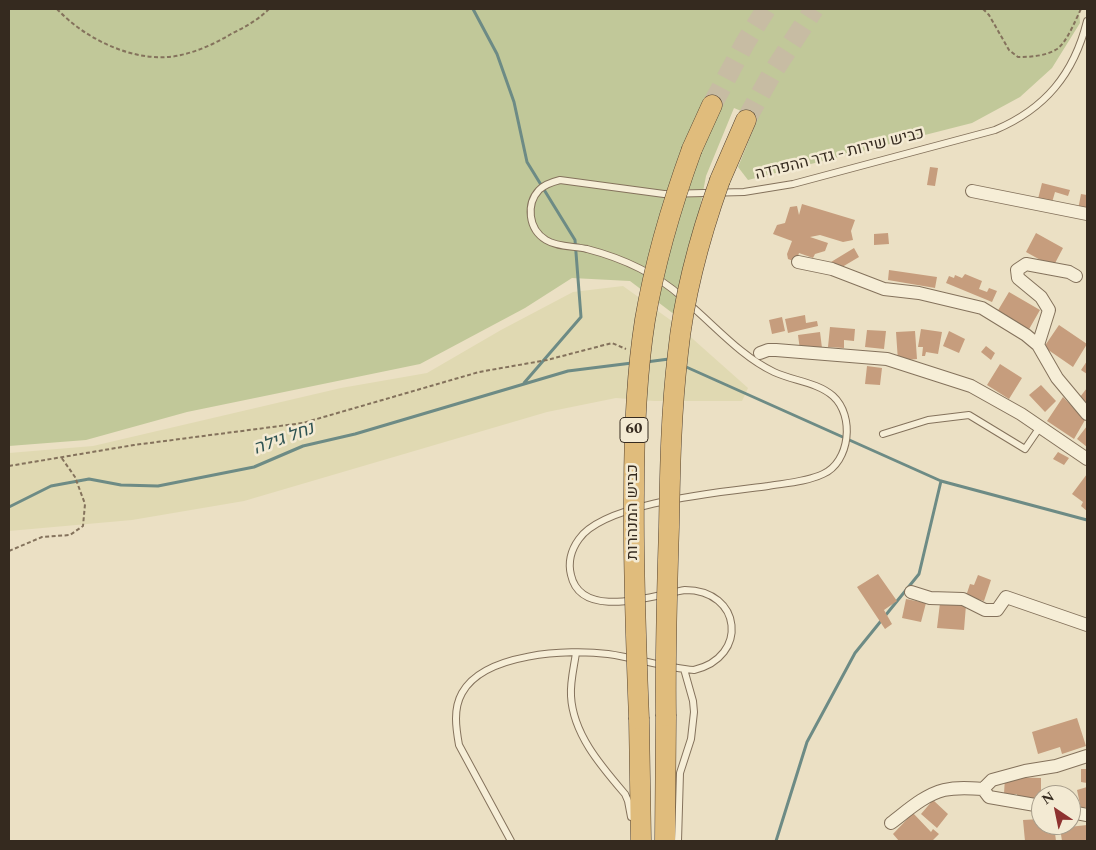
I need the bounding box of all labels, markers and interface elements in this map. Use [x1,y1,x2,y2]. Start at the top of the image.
street label: כביש שירות - גדר ההפרדה [754,125,926,185]
road number: 60 [620,418,648,442]
water label: נחל גילה [251,419,317,461]
street label: כביש המנהרות [624,464,644,560]
north arrow [1031,785,1081,835]
text: N [1037,786,1059,810]

